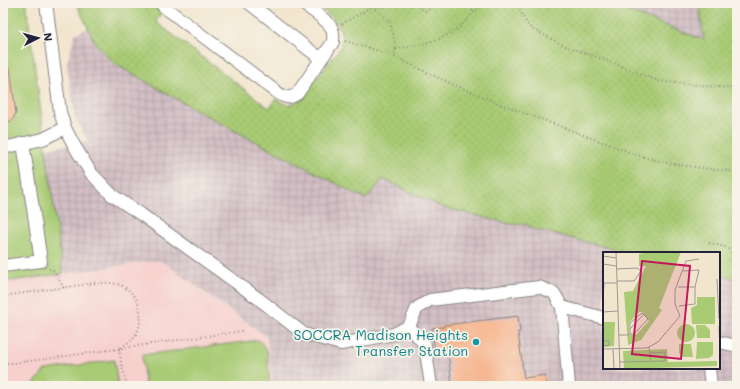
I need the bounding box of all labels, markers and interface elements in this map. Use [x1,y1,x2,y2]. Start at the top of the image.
north arrow [18,18,58,58]
text: N [41,32,56,42]
inset map [603,252,720,369]
place label: SOCCRA Madison Heights Transfer Station [294,325,468,360]
marker: SOCCRA Madison Heights Transfer Station [471,337,481,347]

